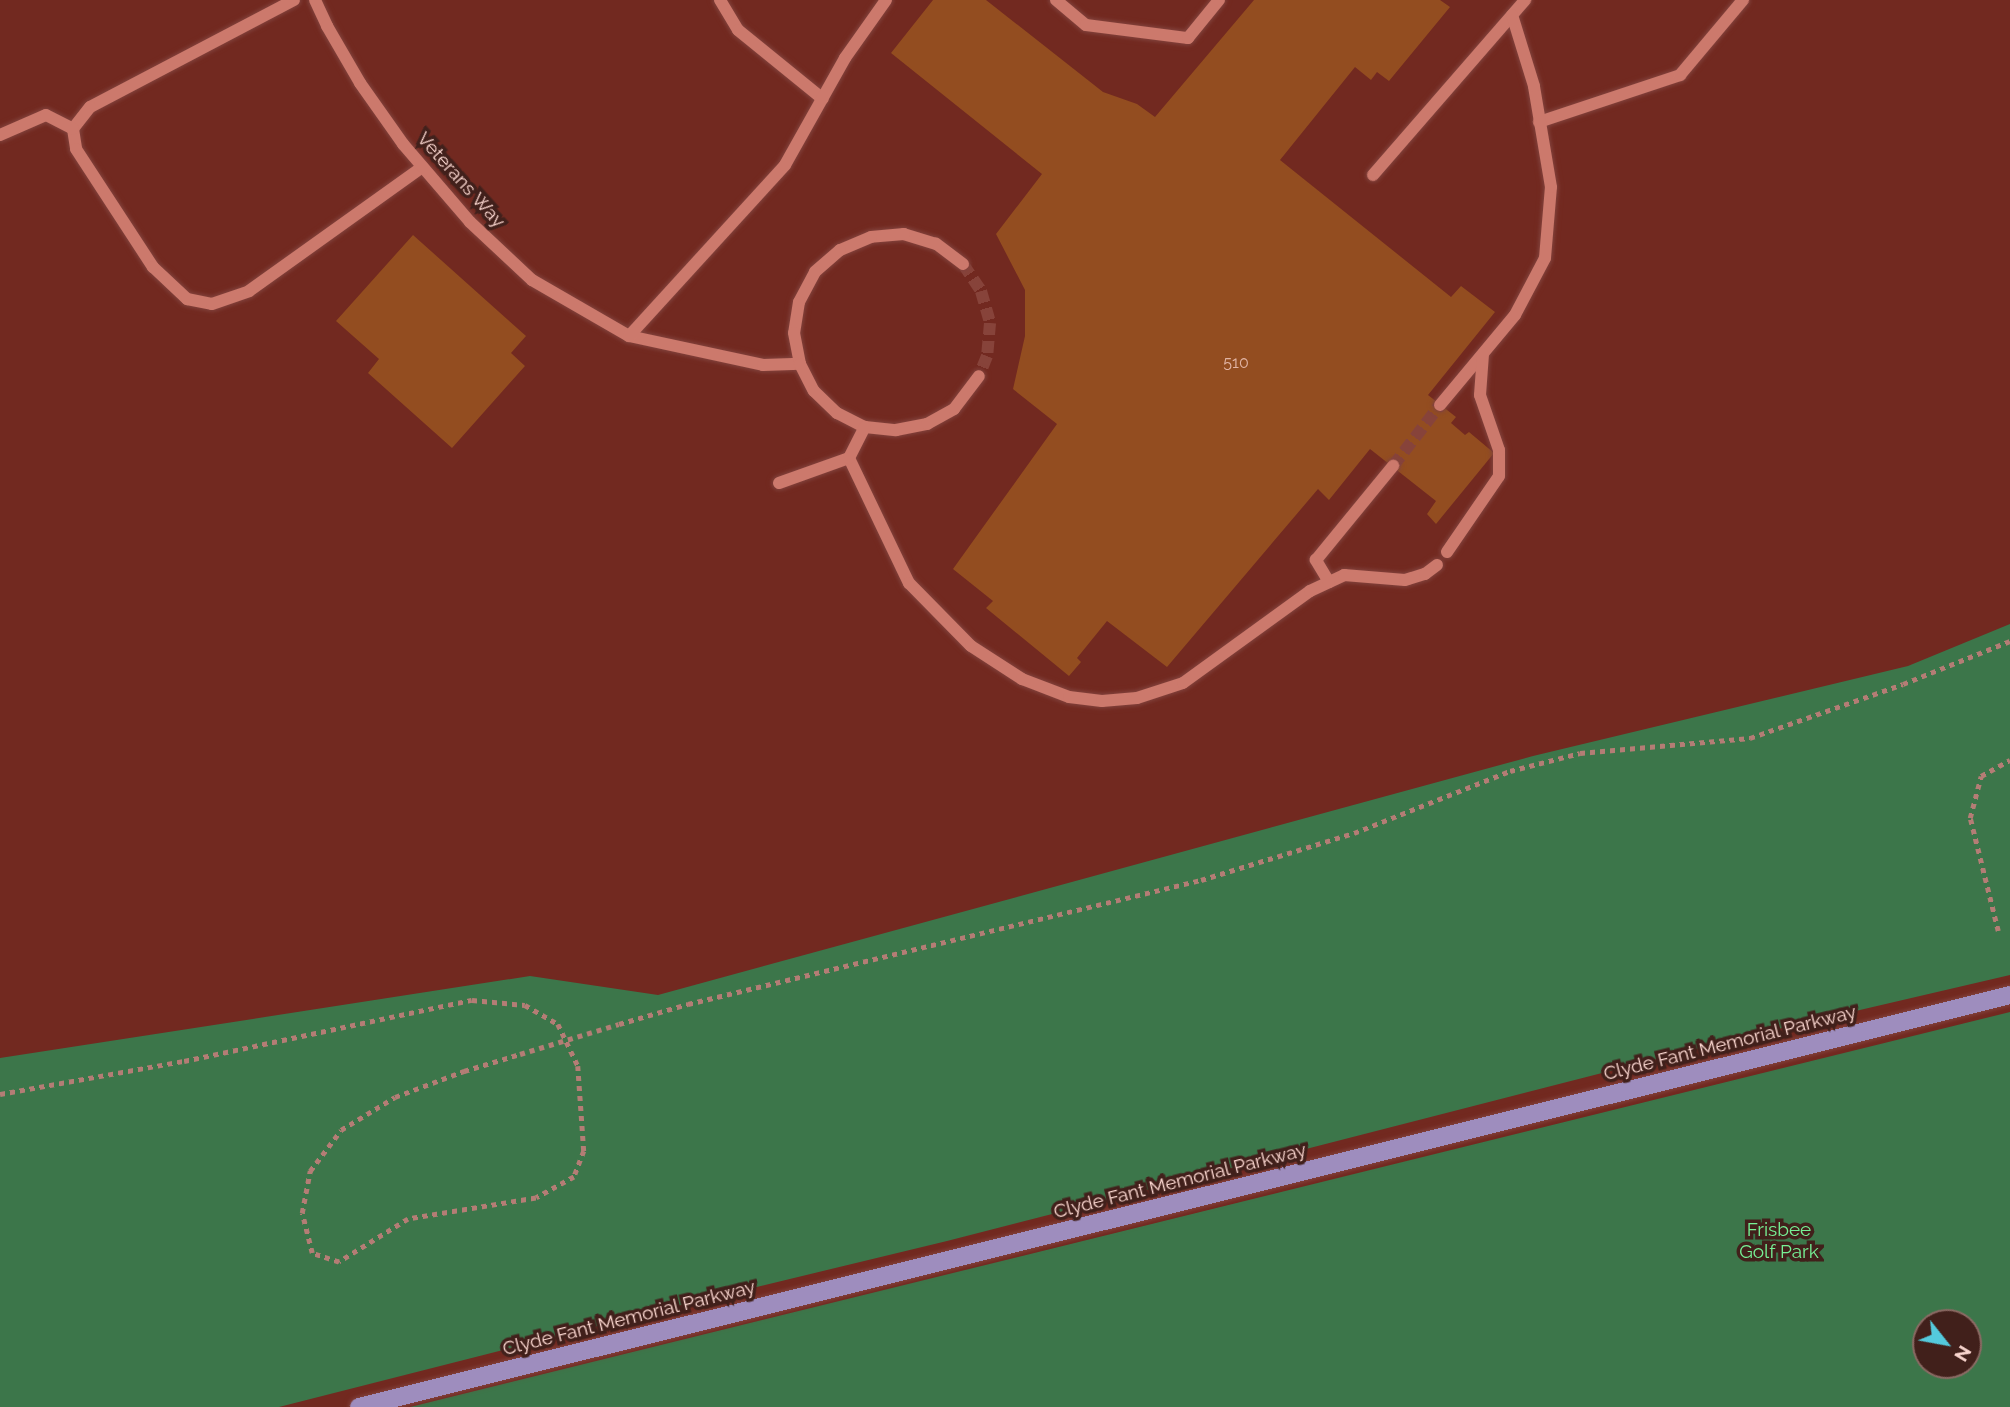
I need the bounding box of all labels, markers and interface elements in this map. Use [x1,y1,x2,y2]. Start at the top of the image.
street label: Veterans Way [412,127,510,233]
house number: 510 [1223,353,1249,373]
street label: Clyde Fant Memorial Parkway [1601,1000,1859,1086]
street label: Clyde Fant Memorial Parkway [1051,1138,1309,1224]
park label: Frisbee Golf Park [1739,1219,1819,1263]
street label: Clyde Fant Memorial Parkway [500,1275,758,1361]
north arrow [1912,1309,1982,1379]
text: N [1950,1342,1976,1366]

